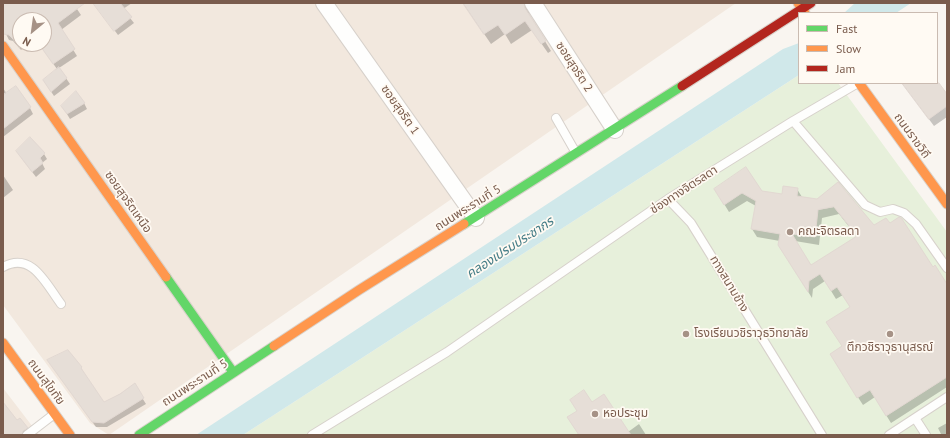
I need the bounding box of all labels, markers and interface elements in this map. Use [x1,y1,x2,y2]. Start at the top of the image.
north arrow [12,12,52,52]
legend [798,12,938,84]
text: Fast [836,21,857,36]
text: N [20,34,33,50]
street label: ซอยสุจริต 2 [552,39,596,95]
text: Slow [836,41,861,56]
text: Jam [836,61,855,76]
street label: ซอยสุจริต 1 [378,82,422,138]
street label: ถนนราชวิถี [891,111,933,161]
street label: ช่องทางจิตรลดา [648,163,720,217]
street label: ซอยสุจริตเหนือ [101,168,155,236]
street label: ถนนพระรามที่ 5 [432,182,504,234]
water label: คลองเปรมประชากร [463,214,557,282]
place label: คณะจิตรลดา [798,225,859,239]
marker: คณะจิตรลดา [785,227,795,237]
street label: ทางสนามข้าง [707,253,751,315]
place label: โรงเรียนวชิราวุธวิทยาลัย [694,327,808,341]
marker: โรงเรียนวชิราวุธวิทยาลัย [681,329,691,339]
marker: ตึกวชิราวุธานุสรณ์ [885,329,895,339]
place label: ตึกวชิราวุธานุสรณ์ [847,341,933,355]
street label: ถนนสุโขทัย [24,356,68,408]
street label: ถนนพระรามที่ 5 [159,356,231,410]
place label: หอประชุม [603,407,648,421]
marker: หอประชุม [590,409,600,419]

